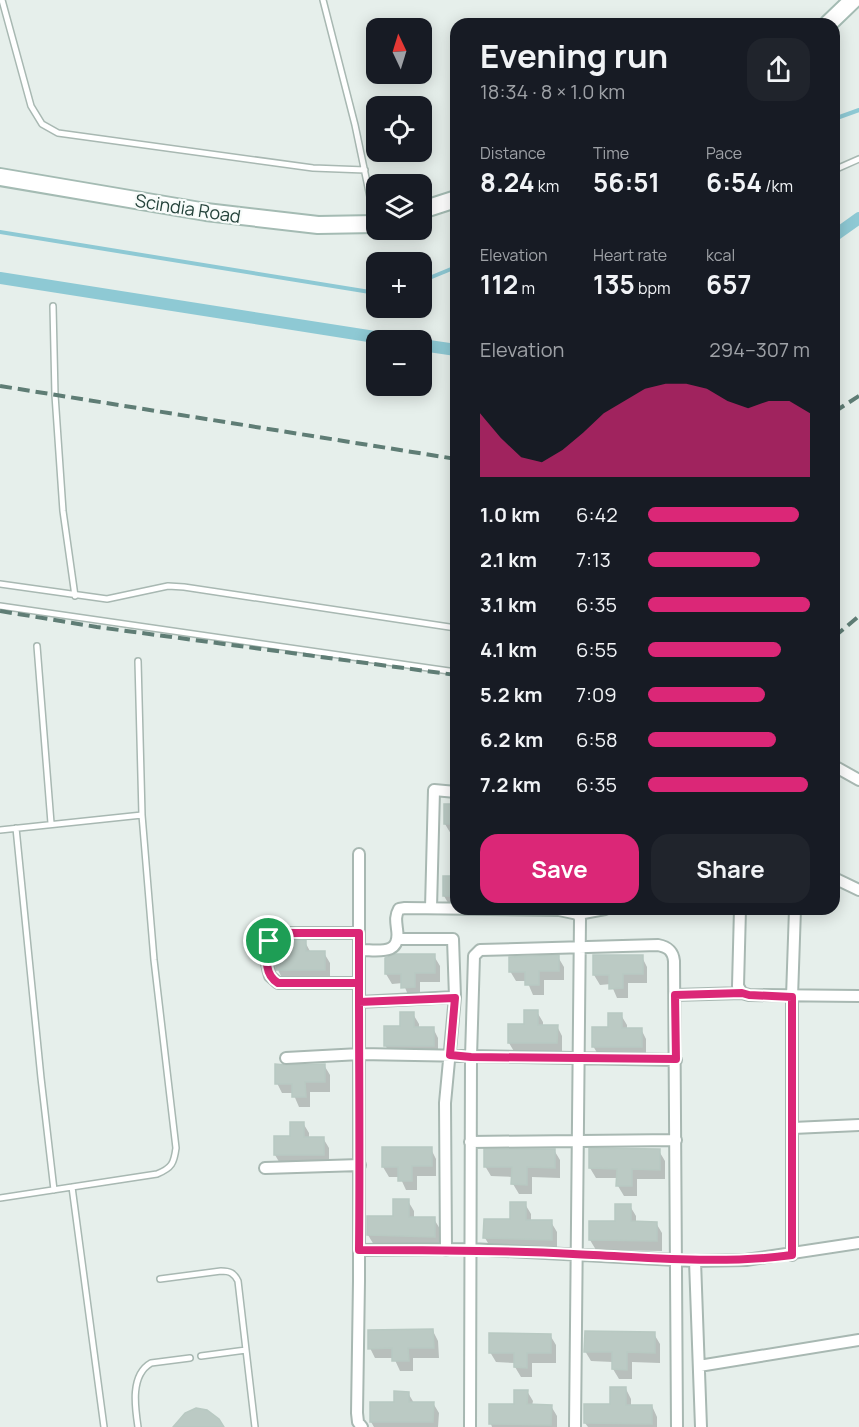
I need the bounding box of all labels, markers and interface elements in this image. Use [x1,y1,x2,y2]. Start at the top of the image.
north arrow [366,18,432,84]
map controls [366,18,432,396]
text: Evening run [480,33,668,78]
button: share [747,38,810,101]
text: 18:34 · 8 × 1.0 km [480,78,625,105]
button: locate [366,96,432,162]
text: Distance [480,142,546,164]
text: Time [593,142,629,164]
text: Pace [706,142,742,164]
text: 8.24 [480,164,535,200]
text: 56:51 [593,164,660,200]
text: 6:54 [706,164,762,200]
button: layers [366,174,432,240]
text: km [535,175,559,197]
text: /km [762,175,793,197]
street label: Scindia Road [133,188,243,228]
text: Elevation [480,244,548,266]
text: Heart rate [593,244,667,266]
text: kcal [706,244,735,266]
button: + [366,252,432,318]
text: 112 [480,266,518,302]
text: 135 [593,266,635,302]
text: 657 [706,266,751,302]
text: m [518,277,535,299]
text: bpm [635,277,670,299]
button: − [366,330,432,396]
text: Elevation [480,336,564,363]
text: 294–307 m [709,336,810,363]
text: 1.0 km [480,501,540,528]
text: 6:42 [576,501,618,528]
text: 2.1 km [480,546,537,573]
text: 7:13 [576,546,611,573]
text: 3.1 km [480,591,537,618]
text: 6:35 [576,591,617,618]
text: 4.1 km [480,636,537,663]
text: 6:55 [576,636,618,663]
text: 5.2 km [480,681,542,708]
text: 7:09 [576,681,617,708]
text: 6.2 km [480,726,543,753]
text: 6:58 [576,726,618,753]
text: 7.2 km [480,771,541,798]
text: 6:35 [576,771,617,798]
button: Save [480,834,639,903]
button: Share [651,834,810,903]
pin [243,915,294,966]
icon: arrive [252,924,285,957]

